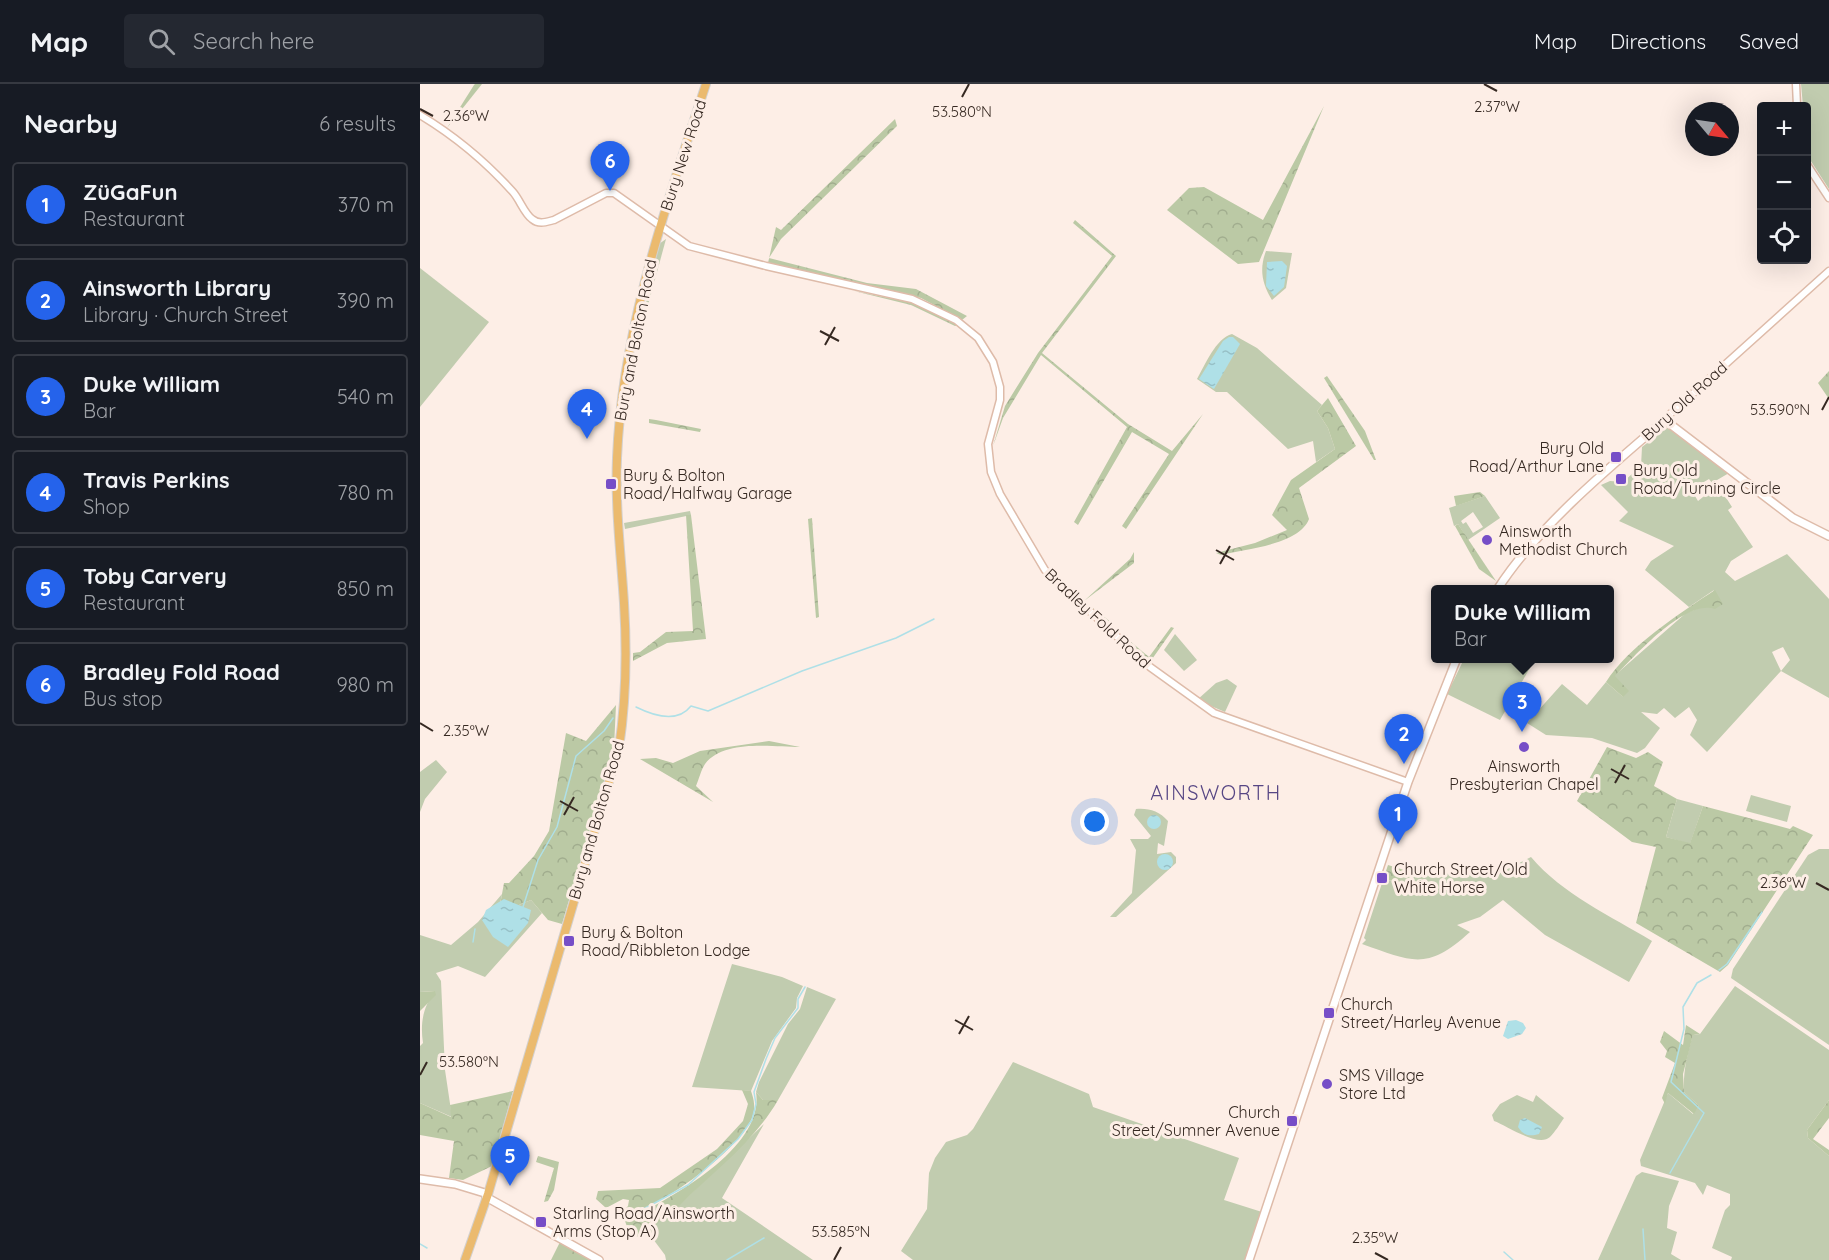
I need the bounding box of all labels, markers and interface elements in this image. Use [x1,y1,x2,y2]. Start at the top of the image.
search box [124,14,544,68]
text: Map [30,24,88,59]
icon: search [145,25,178,58]
text: Search here [193,27,315,55]
text: Map [1534,28,1577,54]
text: Directions [1610,28,1706,54]
text: Saved [1739,28,1799,54]
street label: Bury New Road [656,97,710,213]
text: 2.37°W [1474,97,1521,116]
text: 53.580°N [932,102,992,121]
north arrow [1685,102,1739,156]
map controls [1757,102,1811,264]
button: + [1757,102,1811,156]
text: 2.36°W [443,106,490,125]
text: Nearby [24,107,118,140]
text: 6 results [319,111,396,136]
pin: 6 [590,141,630,191]
button: − [1757,156,1811,210]
text: ZüGaFun [83,178,178,206]
text: 1 [42,192,49,217]
text: 370 m [338,192,394,217]
text: Restaurant [83,206,185,231]
button: locate [1757,210,1811,264]
street label: Bury and Bolton Road [610,258,660,422]
text: Ainsworth Library [83,274,271,302]
text: 2 [40,288,51,313]
text: 390 m [337,288,394,313]
text: Library · Church Street [83,302,288,327]
street label: Bury Old Road [1637,357,1731,445]
text: Duke William [83,370,220,398]
text: 3 [40,384,51,409]
text: 540 m [337,384,394,409]
pin: 4 [568,390,606,439]
text: Bar [83,398,116,423]
text: 53.590°N [1750,400,1810,419]
place label: Bury Old Road/Arthur Lane [1469,438,1604,476]
marker: Bury Old Road/Arthur Lane [1609,450,1623,464]
place label: Bury Old Road/Turning Circle [1633,460,1781,498]
place label: Bury & Bolton Road/Halfway Garage [623,465,792,503]
text: Travis Perkins [83,466,230,494]
marker: Bury Old Road/Turning Circle [1614,472,1628,486]
marker: Bury & Bolton Road/Halfway Garage [604,477,618,491]
text: 4 [40,480,51,505]
text: 780 m [337,480,394,505]
text: Shop [83,494,130,519]
place label: Ainsworth Methodist Church [1499,521,1628,559]
marker: Ainsworth Methodist Church [1480,533,1494,547]
text: Toby Carvery [83,562,227,590]
street label: Bradley Fold Road [1041,564,1155,672]
text: 5 [40,576,51,601]
text: 850 m [337,576,394,601]
popup [1431,585,1614,663]
text: Restaurant [83,590,185,615]
text: Duke William [1454,598,1591,626]
text: Bar [1454,626,1487,651]
text: Bradley Fold Road [83,658,280,686]
text: 6 [40,672,51,697]
text: 980 m [336,672,394,697]
pin: 3 [1502,682,1542,732]
text: Bus stop [83,686,163,711]
pin: 2 [1384,714,1424,764]
text: 2.35°W [443,721,490,740]
street label: Bury and Bolton Road [564,738,628,902]
marker: Ainsworth Presbyterian Chapel [1517,740,1531,754]
place label: Ainsworth Presbyterian Chapel [1449,756,1599,794]
district label: AINSWORTH [1150,780,1282,805]
pin: 1 [1378,794,1418,844]
your location [1080,807,1109,836]
place label: Church Street/Old White Horse [1394,859,1528,897]
marker: Church Street/Old White Horse [1375,871,1389,885]
text: 2.36°W [1760,873,1807,892]
place label: Bury & Bolton Road/Ribbleton Lodge [581,922,750,960]
marker: Bury & Bolton Road/Ribbleton Lodge [562,934,576,948]
place label: Church Street/Harley Avenue [1341,994,1501,1032]
marker: Church Street/Harley Avenue [1322,1006,1336,1020]
text: 53.580°N [439,1052,499,1071]
place label: SMS Village Store Ltd [1339,1065,1424,1103]
marker: SMS Village Store Ltd [1320,1077,1334,1091]
place label: Church Street/Sumner Avenue [1112,1102,1280,1140]
marker: Church Street/Sumner Avenue [1285,1114,1299,1128]
pin: 5 [490,1136,530,1186]
place label: Starling Road/Ainsworth Arms (Stop A) [553,1203,735,1241]
marker: Starling Road/Ainsworth Arms (Stop A) [534,1215,548,1229]
text: 53.585°N [811,1222,871,1241]
text: 2.35°W [1352,1228,1399,1247]

